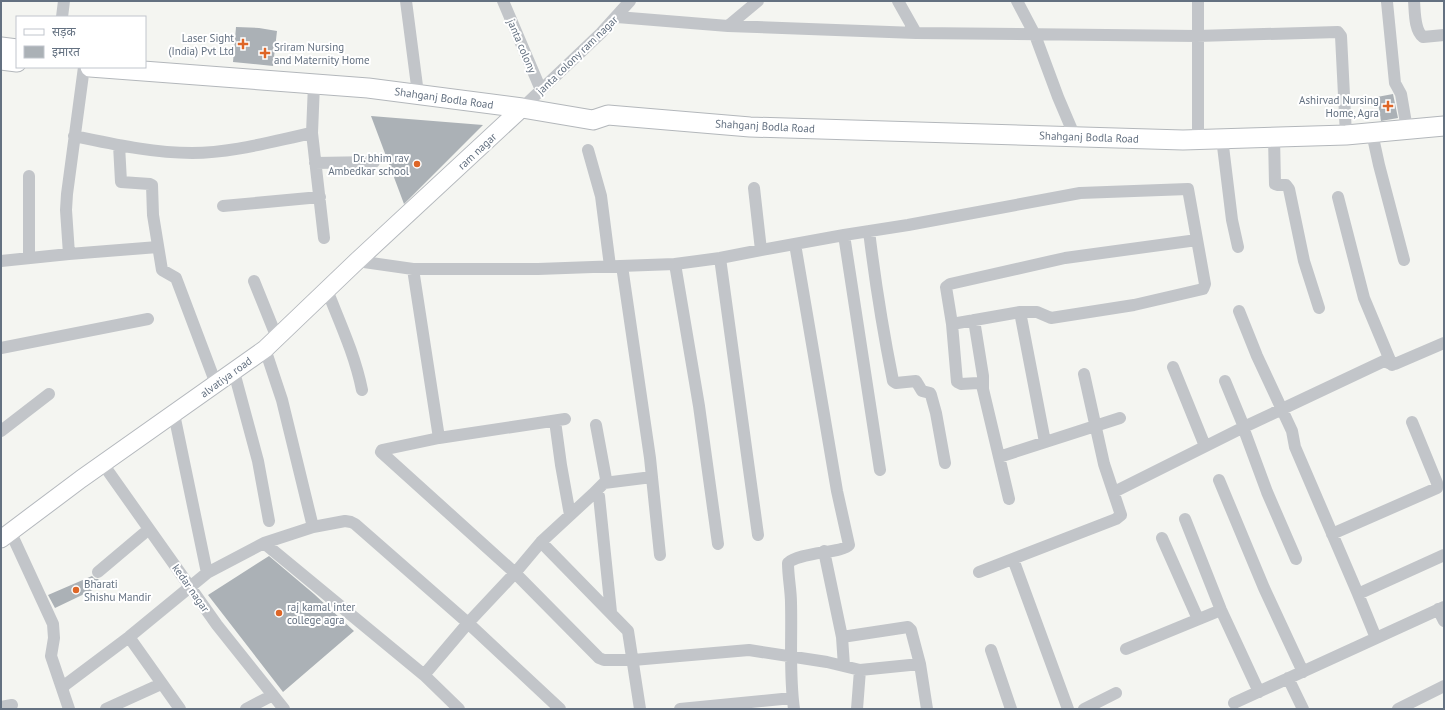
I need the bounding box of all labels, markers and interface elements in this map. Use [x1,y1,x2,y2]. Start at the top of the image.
street label: janta colony ram nagar [533,12,621,97]
legend [16,16,146,68]
street label: janta colony [504,17,540,76]
text: सड़क [52,24,77,39]
place label: Laser Sight (India) Pvt Ltd [168,31,234,58]
marker: Laser Sight (India) Pvt Ltd [237,38,249,50]
place label: Sriram Nursing and Maternity Home [274,40,370,67]
text: इमारत [52,44,81,59]
marker: Sriram Nursing and Maternity Home [259,47,271,59]
street label: Shahganj Bodla Road [394,84,494,112]
place label: Ashirvad Nursing Home, Agra [1299,93,1379,120]
marker: Ashirvad Nursing Home, Agra [1382,100,1394,112]
street label: Shahganj Bodla Road [715,116,815,136]
street label: Shahganj Bodla Road [1039,128,1139,146]
street label: ram nagar [455,129,499,172]
place label: Dr. bhim rav Ambedkar school [328,151,410,178]
marker: Dr. bhim rav Ambedkar school [412,159,422,169]
street label: alvatiya road [197,353,255,400]
street label: kedar nagar [169,561,213,615]
place label: Bharati Shishu Mandir [84,577,151,604]
marker: Bharati Shishu Mandir [71,585,81,595]
place label: raj kamal inter college agra [287,600,355,627]
marker: raj kamal inter college agra [274,608,284,618]

